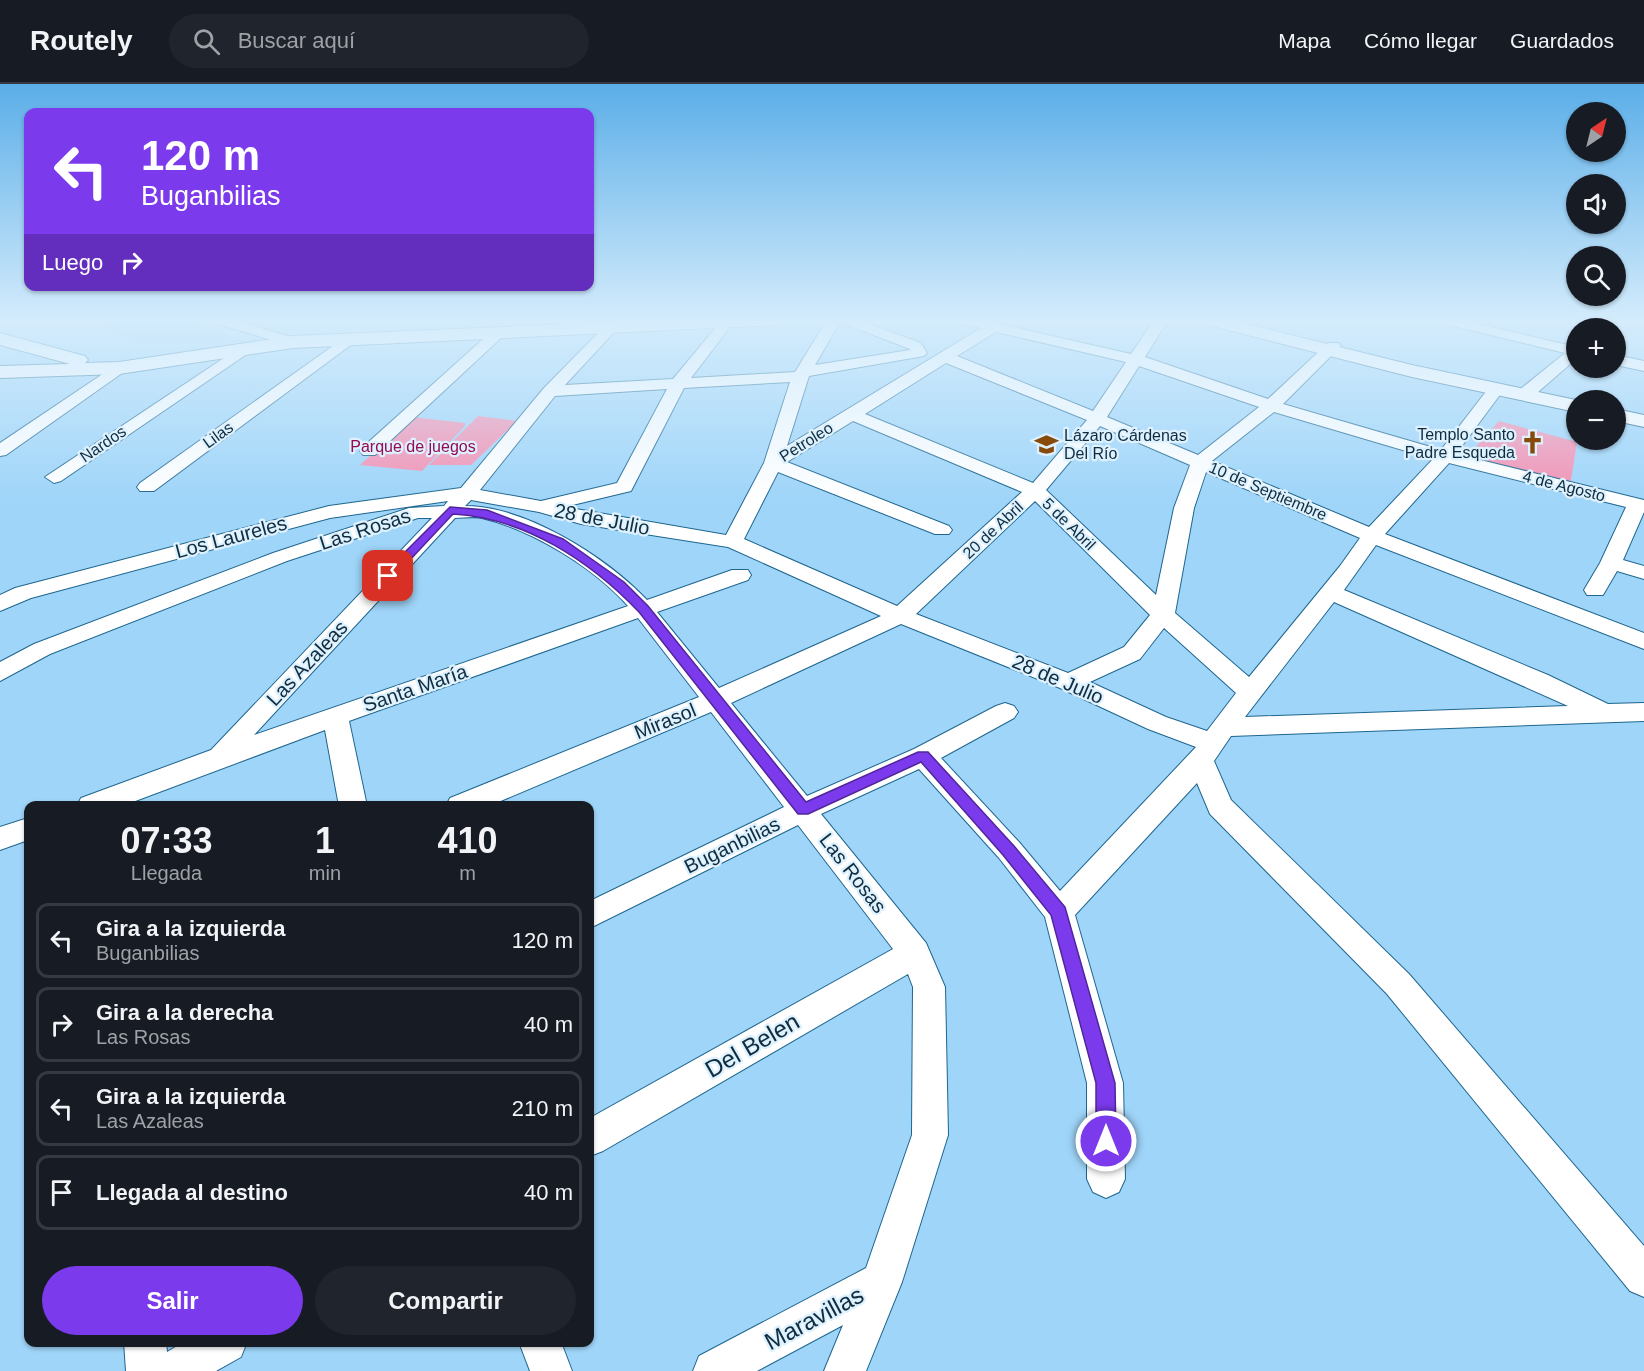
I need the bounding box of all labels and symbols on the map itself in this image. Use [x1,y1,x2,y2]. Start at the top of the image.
north arrow [1566,102,1626,162]
street label: Lilas [200,418,236,452]
street label: Petroleo [776,419,836,465]
street label: Nardos [77,423,129,465]
place label: Templo Santo Padre Esqueda [1405,426,1515,461]
place label: Lázaro Cárdenas Del Río [1064,427,1187,462]
church icon: Templo Santo Padre Esqueda [1520,430,1546,456]
school or university icon: Lázaro Cárdenas Del Río [1033,431,1059,457]
park label: Parque de juegos [350,438,476,455]
street label: 10 de Septiembre [1207,458,1330,524]
street label: 4 de Agosto [1521,468,1607,504]
street label: 5 de Abril [1039,495,1099,553]
street label: 20 de Abril [960,498,1026,562]
street label: 28 de Julio [552,499,652,539]
street label: Las Rosas [317,504,413,554]
street label: Los Laureles [173,512,289,562]
pin [362,550,413,601]
street label: Las Azaleas [262,616,352,710]
street label: 28 de Julio [1009,650,1107,708]
street label: Santa María [360,660,471,716]
street label: Mirasol [631,699,699,743]
street label: Buganbilias [681,812,783,878]
street label: Las Rosas [815,829,891,917]
street label: Del Belen [700,1007,804,1083]
position arrow [1074,1109,1138,1173]
street label: Maravillas [760,1281,868,1355]

